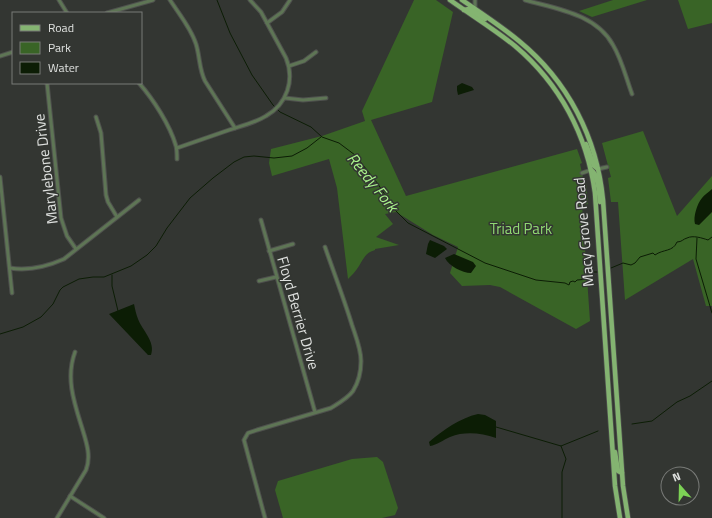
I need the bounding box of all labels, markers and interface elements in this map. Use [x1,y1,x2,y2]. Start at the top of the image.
legend [12,12,142,84]
text: Road [48,18,74,37]
text: Park [48,38,71,57]
text: Water [48,58,79,77]
street label: Marylebone Drive [27,113,64,226]
water label: Reedy Fork [342,147,406,218]
street label: Macy Grove Road [567,176,600,288]
park label: Triad Park [490,217,552,240]
street label: Floyd Berrier Drive [271,254,326,372]
north arrow [660,466,700,506]
text: N [670,468,683,485]

